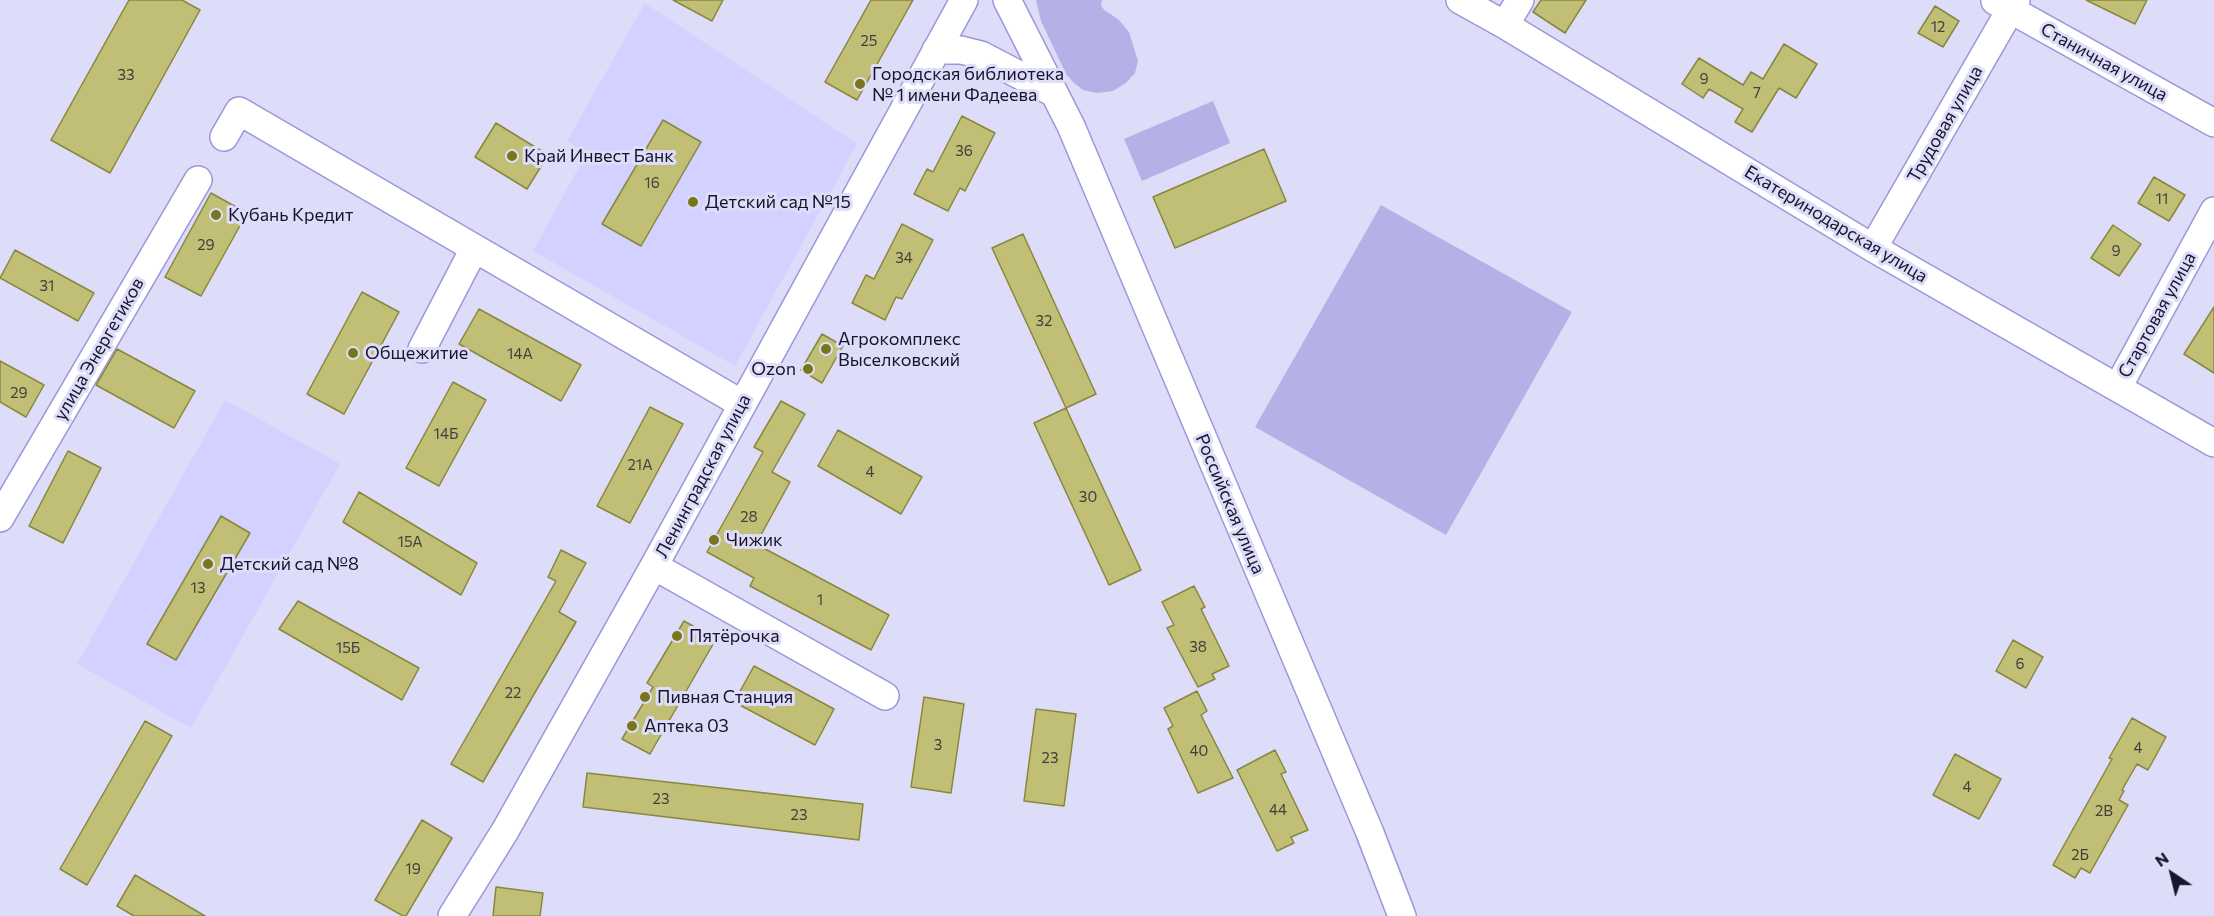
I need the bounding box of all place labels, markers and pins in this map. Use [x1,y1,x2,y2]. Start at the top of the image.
place label: Городская библиотека № 1 имени Фадеева [872,63,1064,106]
marker: Городская библиотека № 1 имени Фадеева [853,77,867,91]
place label: Край Инвест Банк [524,145,674,167]
marker: Край Инвест Банк [505,149,519,163]
place label: Детский сад №15 [705,191,851,213]
marker: Детский сад №15 [686,195,700,209]
place label: Кубань Кредит [228,204,353,226]
marker: Кубань Кредит [209,208,223,222]
place label: Агрокомплекс Выселковский [838,328,961,370]
place label: Общежитие [365,342,468,364]
marker: Агрокомплекс Выселковский [819,342,833,356]
marker: Общежитие [346,346,360,360]
place label: Ozon [751,358,796,380]
marker: Ozon [801,362,815,376]
place label: Чижик [726,529,783,551]
marker: Чижик [707,533,721,547]
place label: Детский сад №8 [220,553,359,575]
marker: Детский сад №8 [201,557,215,571]
place label: Пятёрочка [689,625,780,647]
marker: Пятёрочка [670,629,684,643]
place label: Пивная Станция [657,686,793,708]
marker: Пивная Станция [638,690,652,704]
place label: Аптека 03 [644,715,729,737]
marker: Аптека 03 [625,719,639,733]

